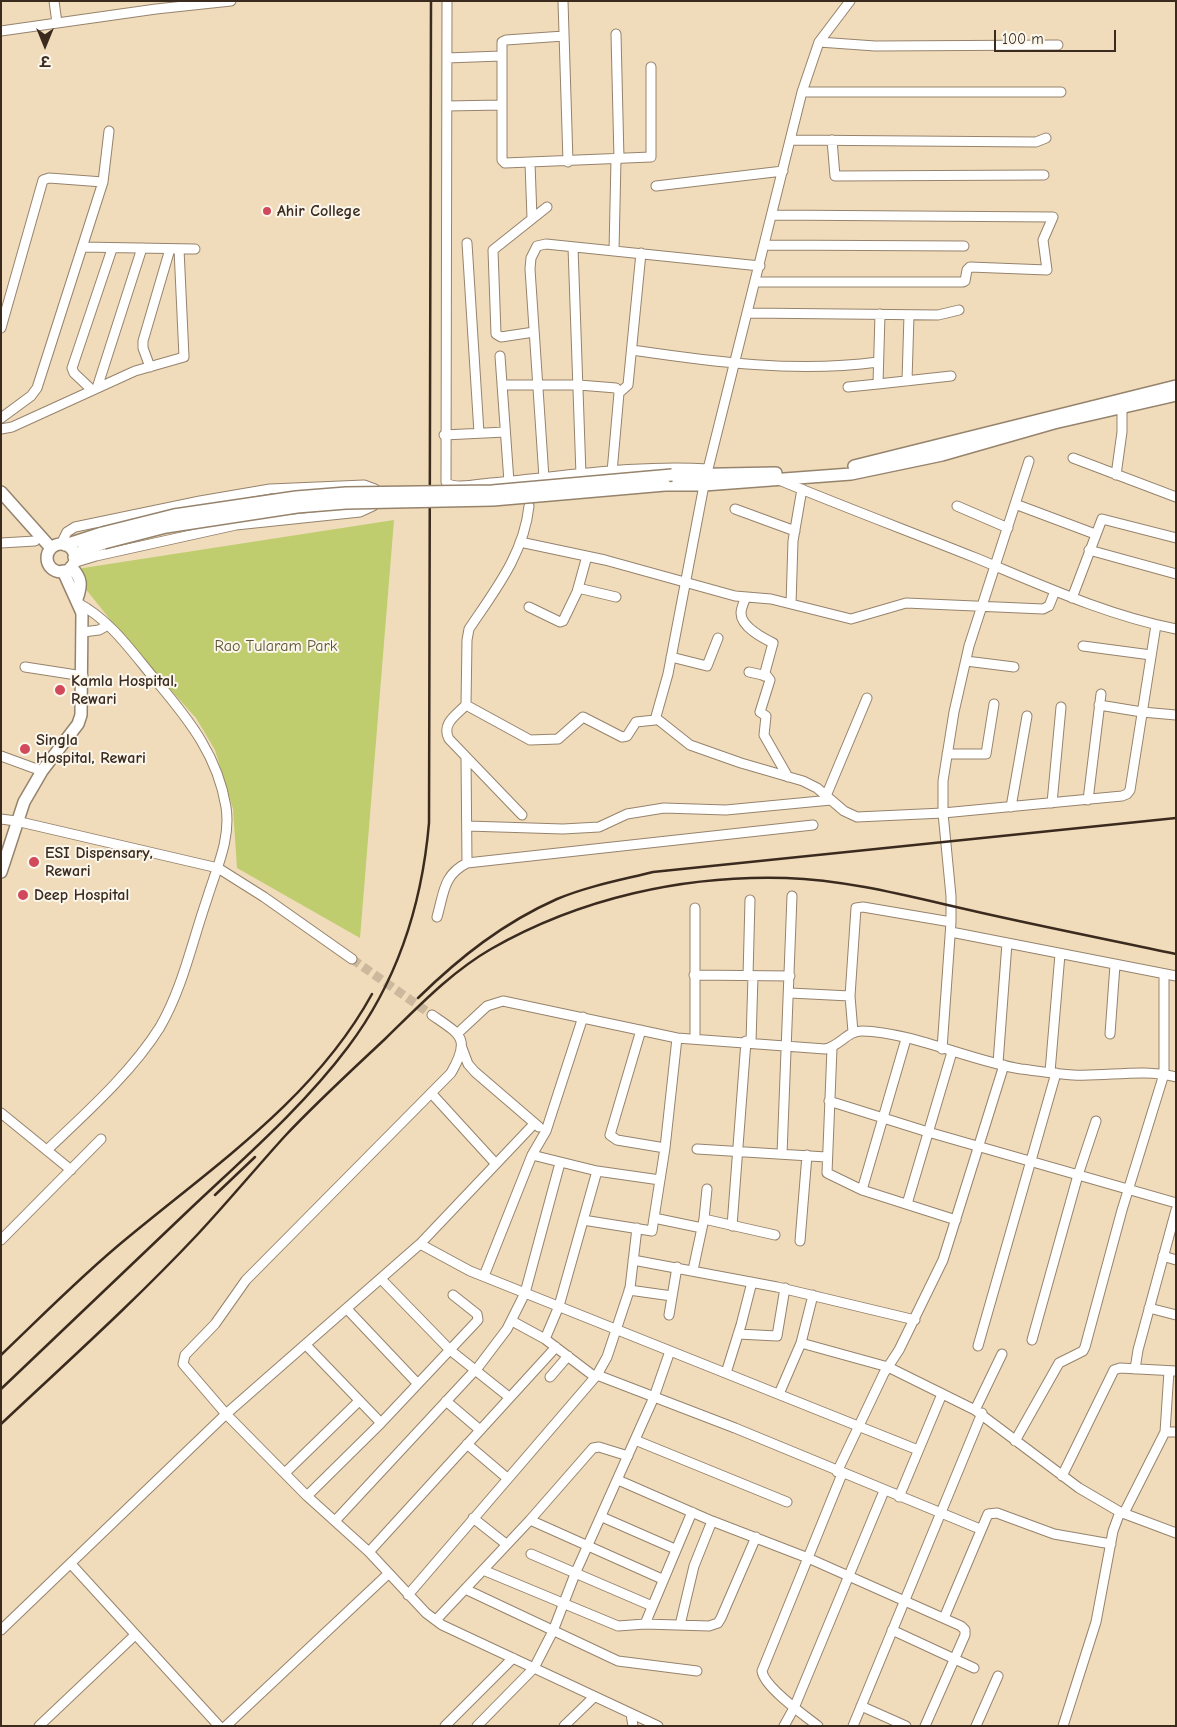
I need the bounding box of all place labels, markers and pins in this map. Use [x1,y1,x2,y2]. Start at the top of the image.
place label: Ahir College [277,201,360,221]
marker: Ahir College [261,205,273,217]
place label: Kamla Hospital, Rewari [71,671,177,709]
marker: Kamla Hospital, Rewari [53,683,67,697]
place label: Singla Hospital, Rewari [36,730,146,768]
marker: Singla Hospital, Rewari [18,742,32,756]
place label: ESI Dispensary, Rewari [45,843,153,881]
marker: ESI Dispensary, Rewari [27,855,41,869]
place label: Deep Hospital [34,885,129,905]
marker: Deep Hospital [16,888,30,902]

